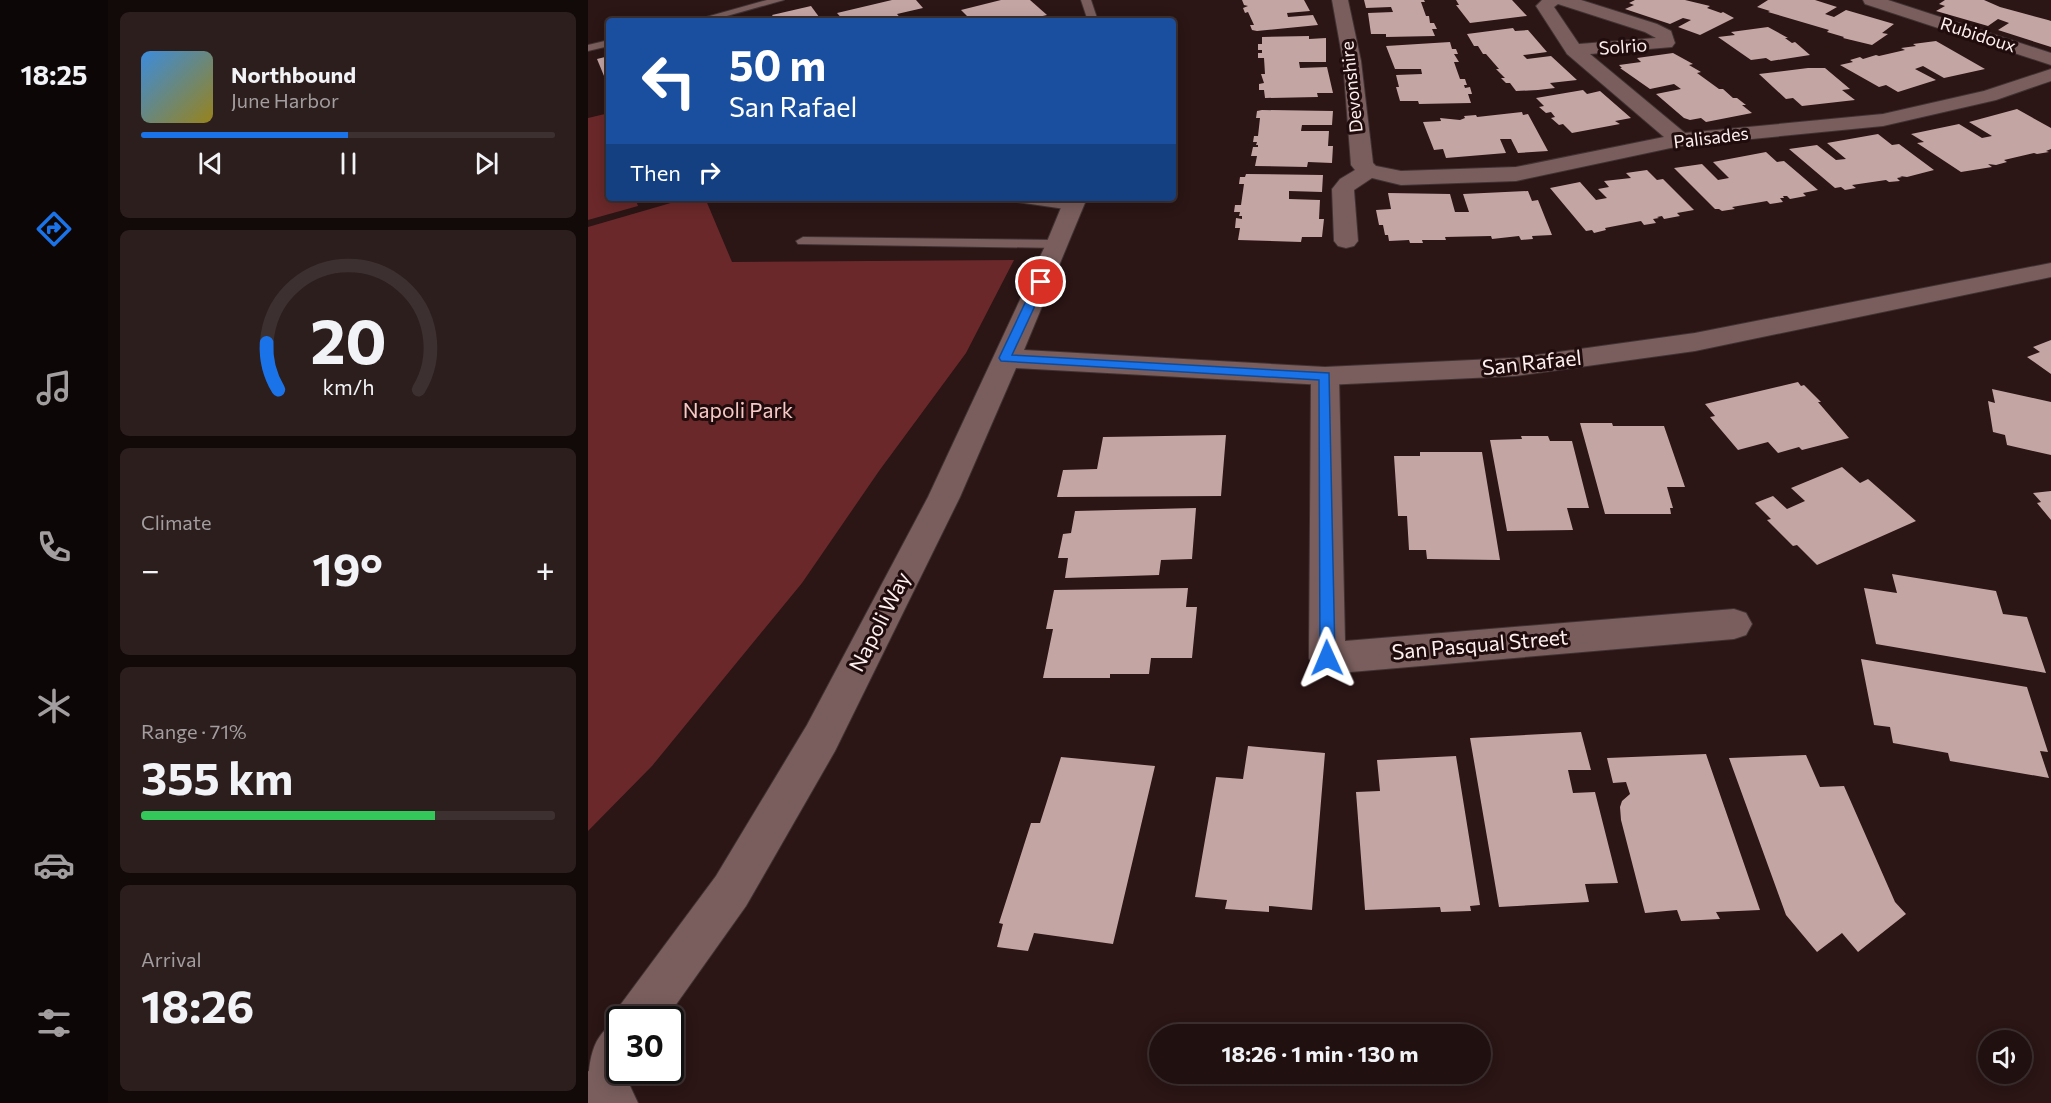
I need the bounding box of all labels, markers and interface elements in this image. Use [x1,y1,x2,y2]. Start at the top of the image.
street label: Rubidoux [1938,12,2019,57]
street label: Solrio [1598,33,1648,59]
text: 50 m [729,38,826,90]
street label: Devonshire [1335,40,1367,134]
icon: left [630,42,708,120]
text: 18:25 [20,58,88,91]
text: Northbound [231,61,356,88]
text: June Harbor [231,88,339,112]
text: San Rafael [729,90,857,123]
street label: Palisades [1672,121,1750,153]
icon: previous [194,147,227,180]
icon: pause [332,147,365,180]
icon: next [470,147,503,180]
icon: right [693,156,726,189]
text: Then [630,159,681,186]
icon: directions [33,208,75,250]
pin [1015,256,1066,307]
icon: arrive [1024,265,1057,298]
text: 20 [310,301,386,377]
street label: San Rafael [1481,344,1583,379]
icon: music [33,367,75,409]
text: km/h [322,374,374,400]
park label: Napoli Park [683,397,793,422]
text: Climate [141,510,211,534]
icon: phone [33,526,75,568]
text: 19° [312,540,383,595]
text: − [141,548,160,589]
text: + [536,548,555,589]
street label: Napoli Way [843,567,914,675]
street label: San Pasqual Street [1391,623,1569,664]
position arrow [1295,626,1359,690]
icon: climate [33,685,75,727]
text: Range · 71% [141,719,247,743]
text: 355 km [141,749,293,804]
icon: car [33,844,75,886]
text: Arrival [141,947,202,971]
text: 18:26 [141,977,254,1032]
icon: filters [33,1002,75,1044]
speed limit sign: 30 [606,1006,684,1084]
map controls [1978,1030,2032,1084]
button: sound [1978,1030,2032,1084]
text: 18:26 · 1 min · 130 m [1222,1040,1418,1067]

